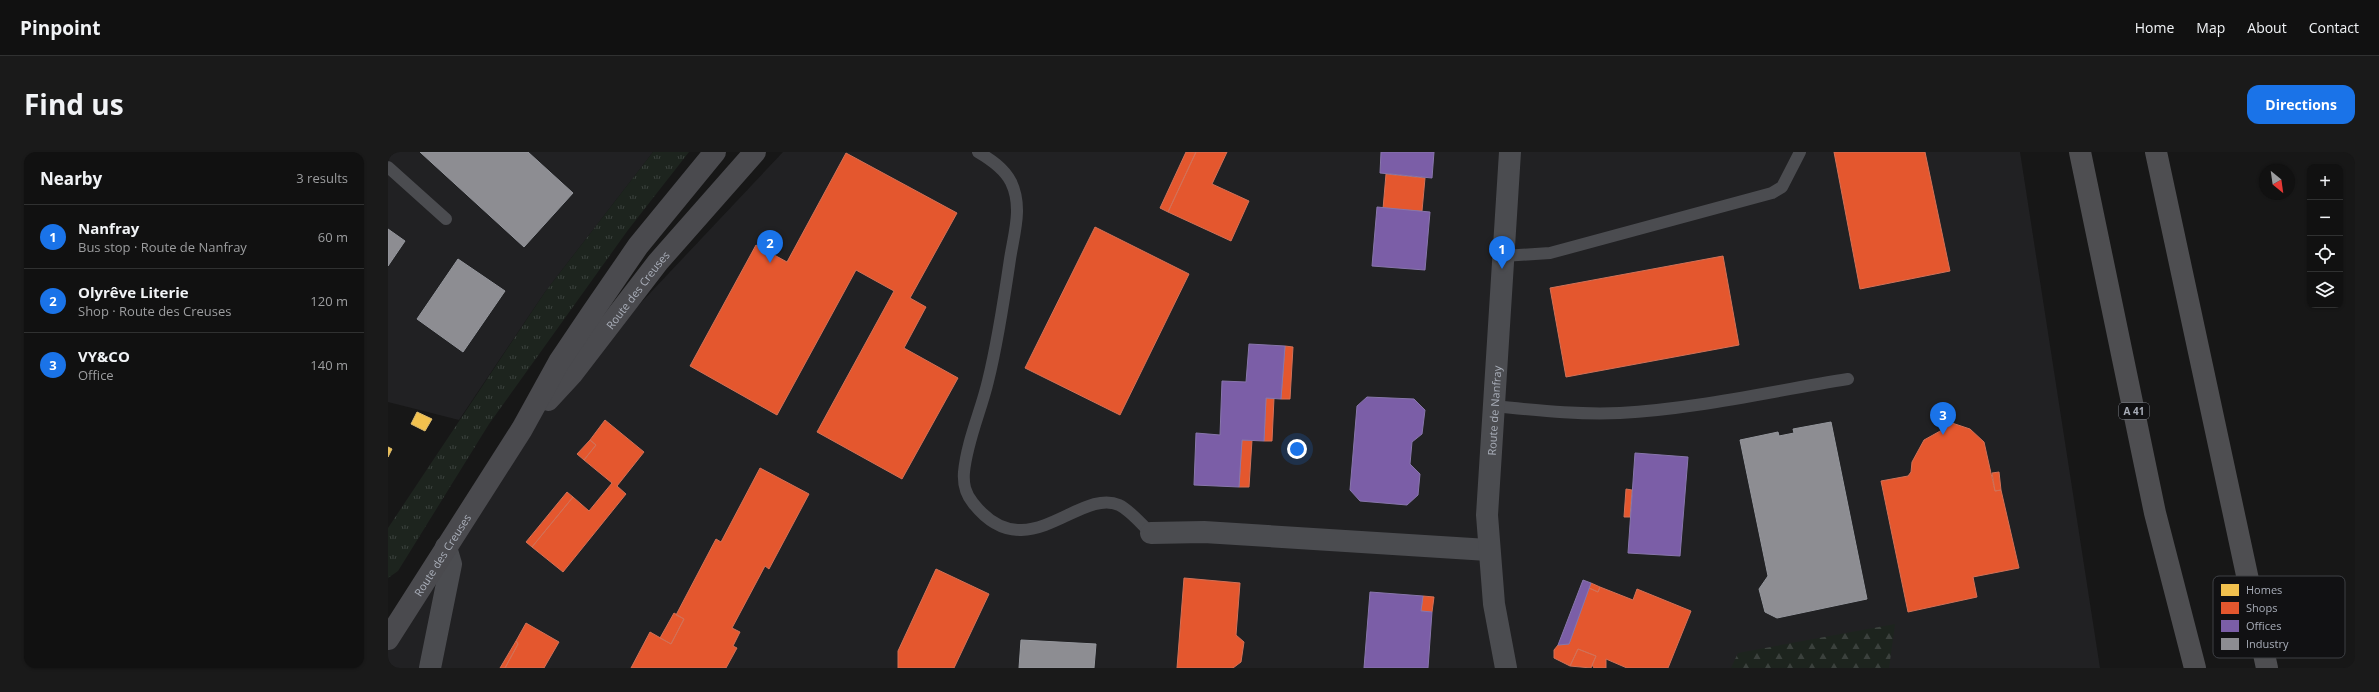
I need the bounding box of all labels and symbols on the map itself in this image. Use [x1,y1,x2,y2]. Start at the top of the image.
north arrow [2259,164,2295,200]
pin: 2 [757,230,783,263]
pin: 1 [1489,236,1515,269]
street label: Route des Creuses [602,247,672,332]
street label: Route de Nanfray [1483,365,1504,456]
pin: 3 [1930,402,1956,435]
road number: A 41 [2119,403,2149,419]
your location [1287,439,1307,459]
street label: Route des Creuses [410,511,474,599]
legend [2213,576,2345,658]
text: Homes [2246,582,2282,597]
text: Shops [2246,600,2277,615]
text: Offices [2246,618,2281,633]
text: Industry [2246,636,2289,651]

